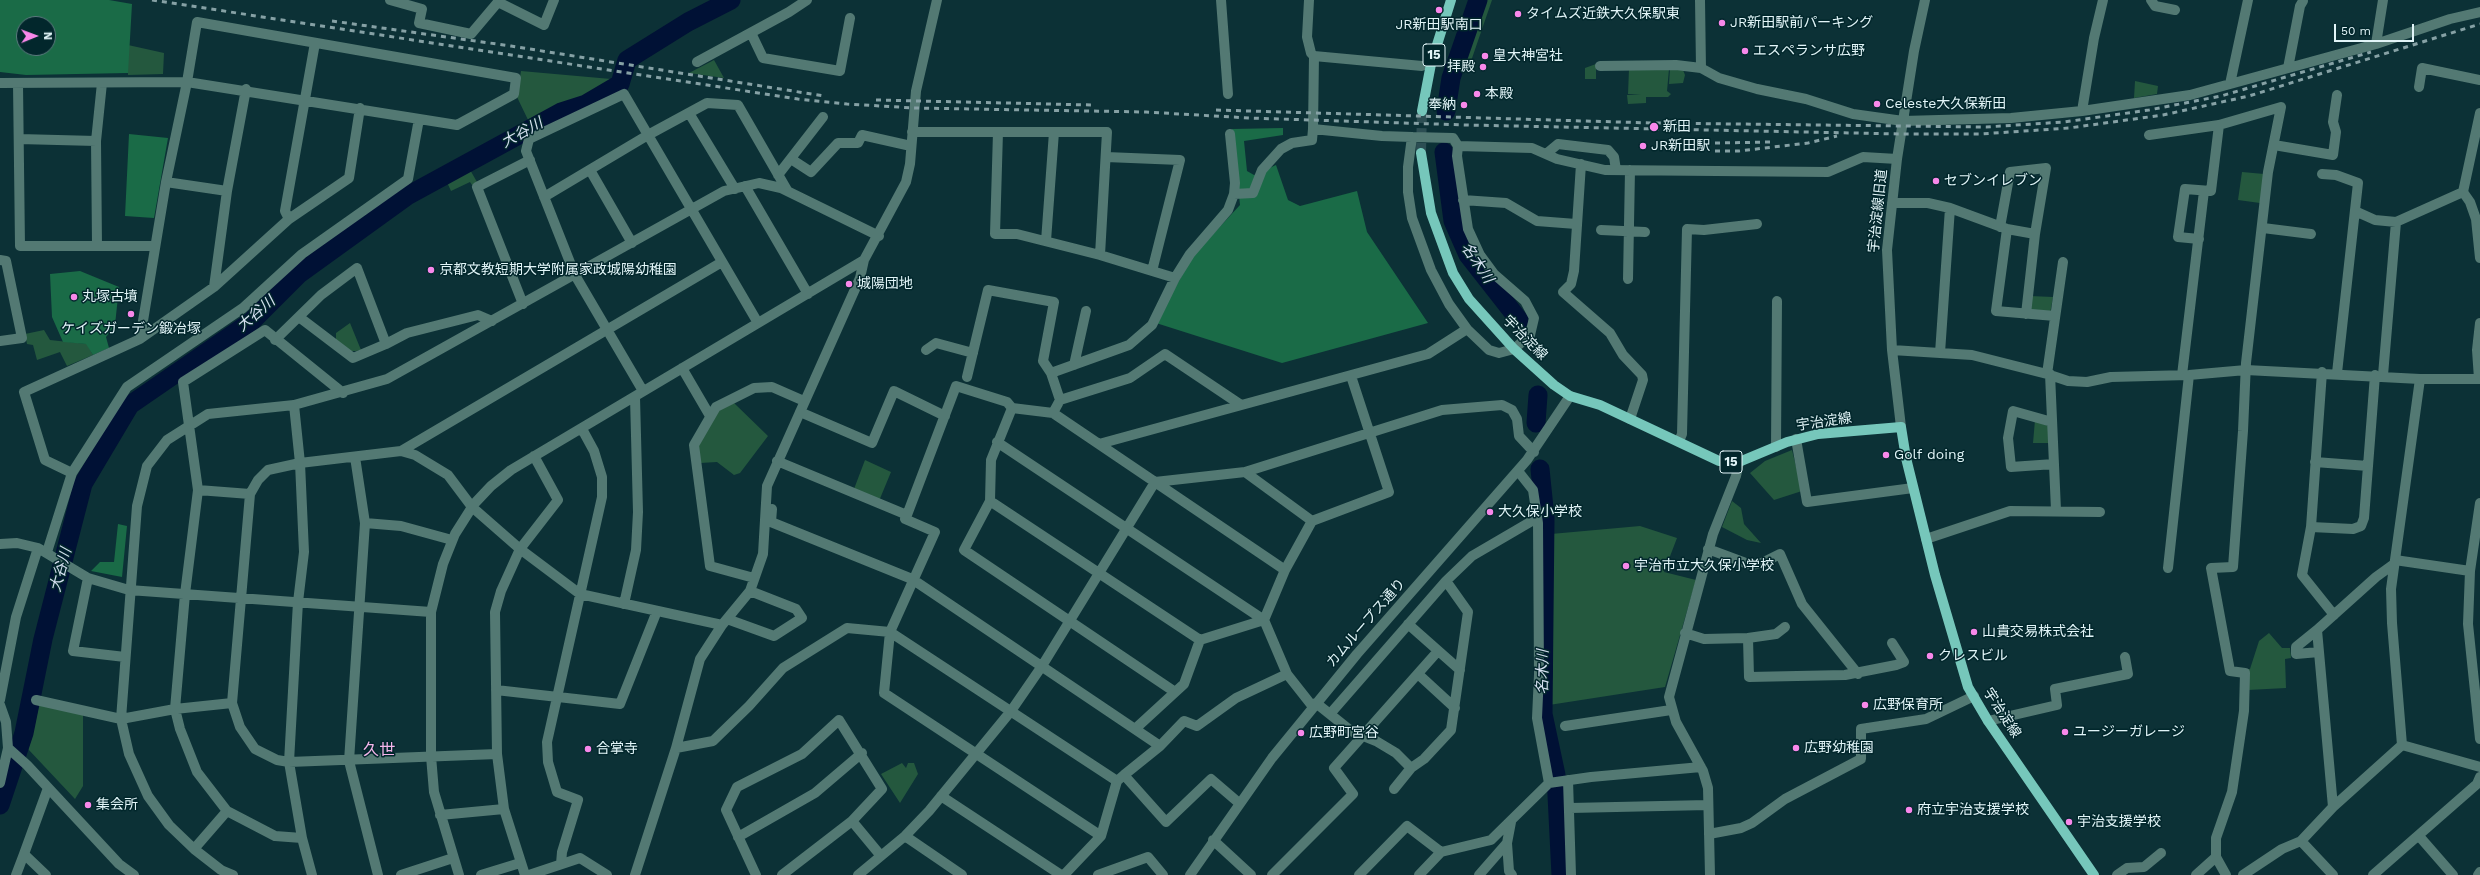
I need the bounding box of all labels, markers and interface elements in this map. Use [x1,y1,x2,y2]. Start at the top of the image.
marker: JR新田駅南口 [1434,5,1444,15]
place label: タイムズ近鉄大久保駅東 [1526,6,1680,22]
marker: タイムズ近鉄大久保駅東 [1513,9,1523,19]
place label: JR新田駅前パーキング [1730,15,1873,31]
north arrow [16,16,56,56]
scale bar [2336,16,2416,42]
place label: JR新田駅南口 [1395,17,1483,33]
marker: JR新田駅前パーキング [1717,18,1727,28]
text: 50 m [2341,24,2371,38]
text: N [41,32,54,40]
place label: エスペランサ広野 [1753,43,1865,59]
road number: 15 [1423,44,1445,66]
marker: エスペランサ広野 [1740,46,1750,56]
place label: 皇大神宮社 [1493,48,1563,64]
marker: 皇大神宮社 [1480,51,1490,61]
place label: 拝殿 [1447,59,1475,75]
marker: 拝殿 [1478,62,1488,72]
place label: 本殿 [1485,86,1513,102]
marker: 本殿 [1472,89,1482,99]
place label: Celeste大久保新田 [1885,96,2006,112]
place label: 奉納 [1428,97,1456,113]
marker: Celeste大久保新田 [1872,99,1882,109]
marker: 奉納 [1459,100,1469,110]
water label: 大谷川 [498,114,546,152]
place label: 新田 [1663,119,1691,135]
marker: 新田 [1648,121,1660,133]
place label: JR新田駅 [1651,138,1710,154]
marker: JR新田駅 [1638,141,1648,151]
street label: 宇治淀線旧道 [1865,168,1891,254]
place label: セブンイレブン [1944,173,2042,189]
marker: セブンイレブン [1931,176,1941,186]
water label: 名木川 [1457,239,1497,287]
place label: 京都文教短期大学附属家政城陽幼稚園 [439,262,677,278]
marker: 京都文教短期大学附属家政城陽幼稚園 [426,265,436,275]
place label: 城陽団地 [857,276,913,292]
marker: 城陽団地 [844,279,854,289]
place label: 丸塚古墳 [82,289,138,305]
marker: 丸塚古墳 [69,292,79,302]
water label: 大谷川 [233,292,279,336]
marker: ケイズガーデン鍛冶塚 [126,309,136,319]
street label: 宇治淀線 [1499,312,1551,364]
place label: ケイズガーデン鍛冶塚 [61,321,201,337]
street label: 宇治淀線 [1795,410,1853,434]
place label: Golf doing [1894,447,1964,463]
marker: Golf doing [1881,450,1891,460]
road number: 15 [1720,451,1742,473]
place label: 大久保小学校 [1498,504,1582,520]
marker: 大久保小学校 [1485,507,1495,517]
water label: 大谷川 [46,546,76,594]
place label: 宇治市立大久保小学校 [1634,558,1774,574]
marker: 宇治市立大久保小学校 [1621,561,1631,571]
street label: カムループス通り [1323,575,1409,671]
place label: 山貴交易株式会社 [1982,624,2094,640]
marker: 山貴交易株式会社 [1969,627,1979,637]
place label: クレスビル [1938,648,2008,664]
water label: 名木川 [1534,649,1552,695]
marker: クレスビル [1925,651,1935,661]
street label: 宇治淀線 [1980,685,2024,741]
place label: 広野保育所 [1873,697,1943,713]
marker: 広野保育所 [1860,700,1870,710]
place label: ユージーガレージ [2073,724,2185,740]
place label: 広野町宮谷 [1309,725,1379,741]
marker: ユージーガレージ [2060,727,2070,737]
marker: 広野町宮谷 [1296,728,1306,738]
district label: 久世 [363,740,395,760]
place label: 広野幼稚園 [1804,740,1874,756]
place label: 合掌寺 [596,741,638,757]
marker: 広野幼稚園 [1791,743,1801,753]
marker: 合掌寺 [583,744,593,754]
place label: 集会所 [96,797,138,813]
marker: 集会所 [83,800,93,810]
place label: 府立宇治支援学校 [1917,802,2029,818]
marker: 府立宇治支援学校 [1904,805,1914,815]
place label: 宇治支援学校 [2077,814,2161,830]
marker: 宇治支援学校 [2064,817,2074,827]

